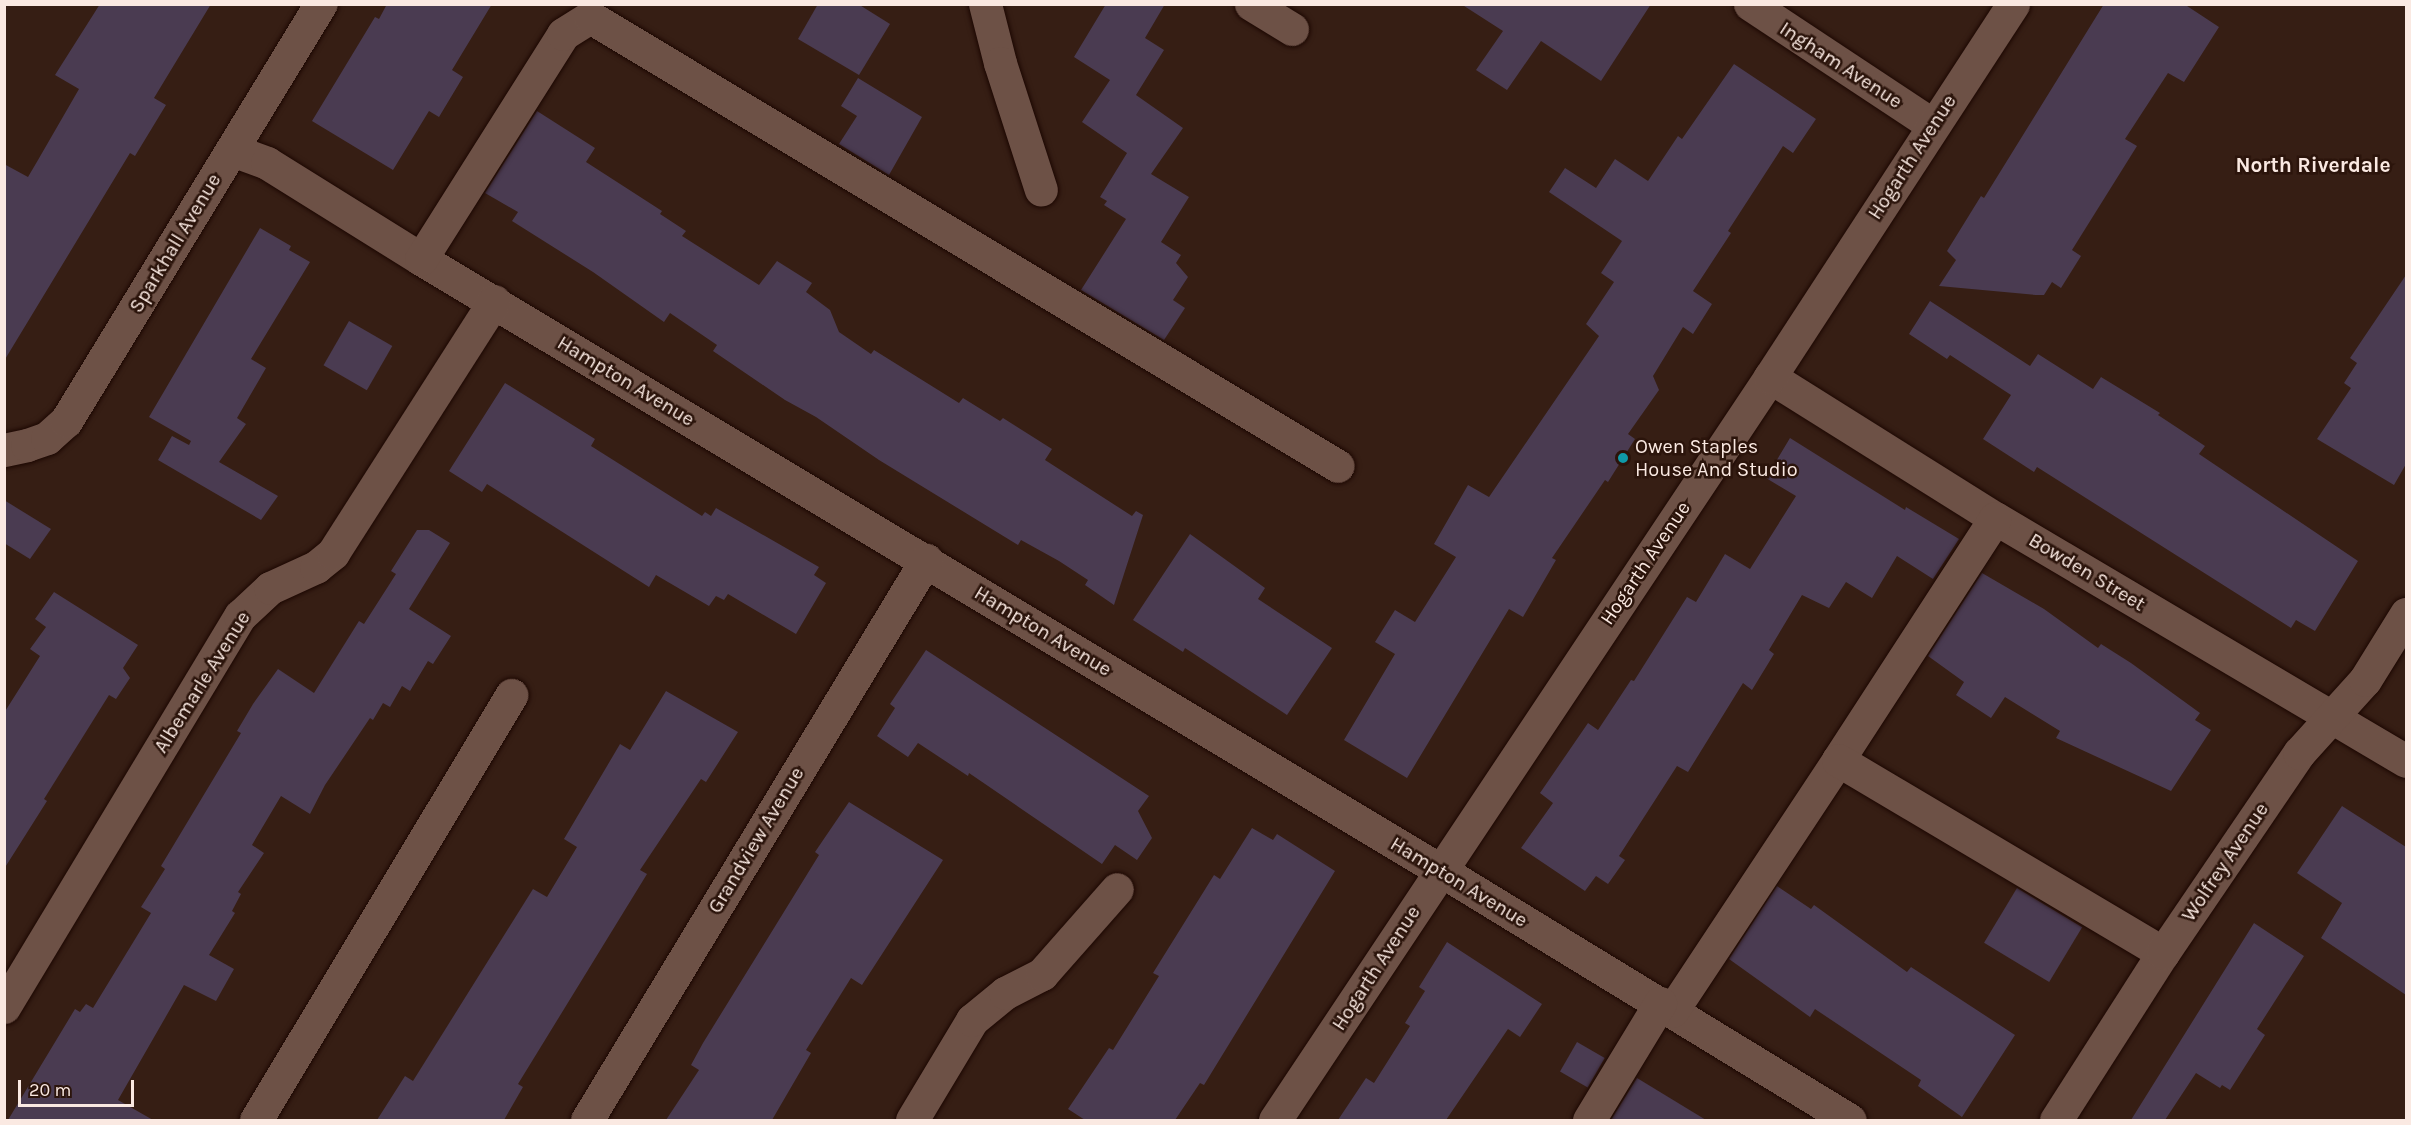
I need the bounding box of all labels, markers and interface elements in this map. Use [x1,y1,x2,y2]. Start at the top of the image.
street label: Ingham Avenue [1775,16,1907,114]
street label: Hogarth Avenue [1863,90,1961,224]
district label: North Riverdale [2235,152,2391,178]
street label: Sparkhall Avenue [124,169,226,317]
street label: Hampton Avenue [553,331,699,431]
place label: Owen Staples House And Studio [1635,434,1798,481]
marker: Owen Staples House And Studio [1616,451,1630,465]
street label: Hogarth Avenue [1595,497,1695,629]
street label: Bowden Street [2024,528,2150,616]
street label: Hampton Avenue [970,581,1116,681]
street label: Albemarle Avenue [149,607,255,757]
street label: Grandview Avenue [703,763,809,917]
street label: Wolfrey Avenue [2176,798,2274,926]
street label: Hampton Avenue [1386,832,1532,932]
street label: Hogarth Avenue [1327,901,1425,1035]
scale bar [21,1068,136,1106]
text: 20 m [29,1079,71,1101]

